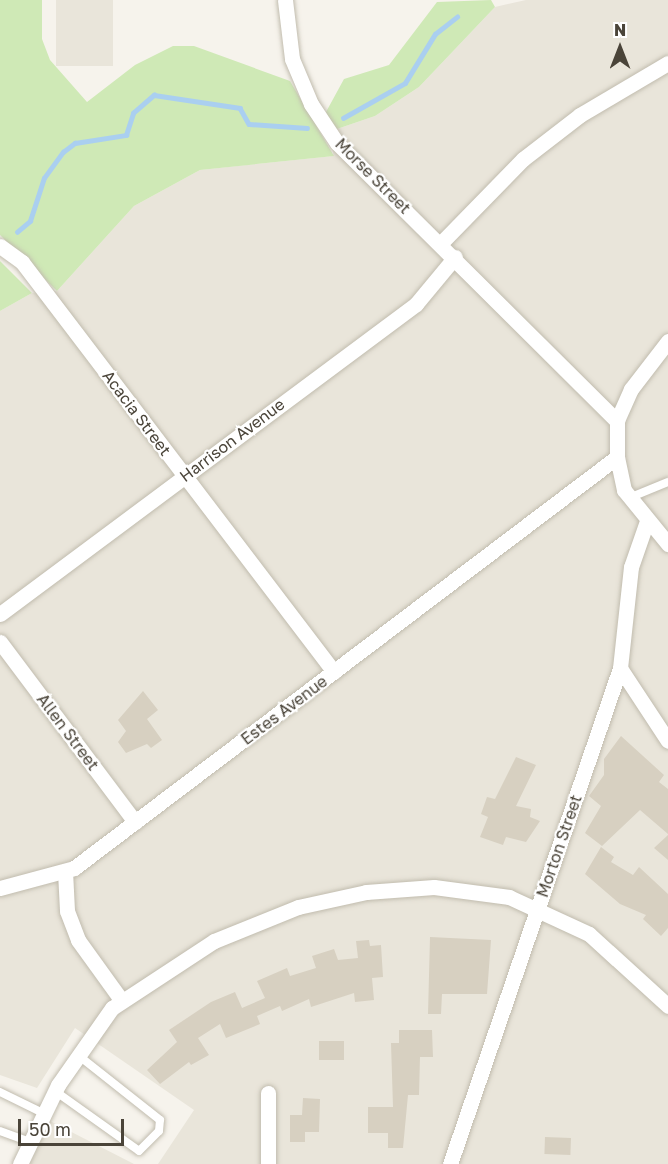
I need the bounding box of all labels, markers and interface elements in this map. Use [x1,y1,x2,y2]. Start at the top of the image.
north arrow [590,18,650,78]
text: N [614,20,626,40]
street label: Morse Street [331,134,415,218]
street label: Acacia Street [99,367,175,459]
street label: Harrison Avenue [176,394,288,486]
street label: Estes Avenue [237,671,331,749]
street label: Allen Street [33,690,103,774]
street label: Morton Street [532,792,586,900]
scale bar [21,1107,128,1145]
text: 50 m [29,1118,71,1140]

